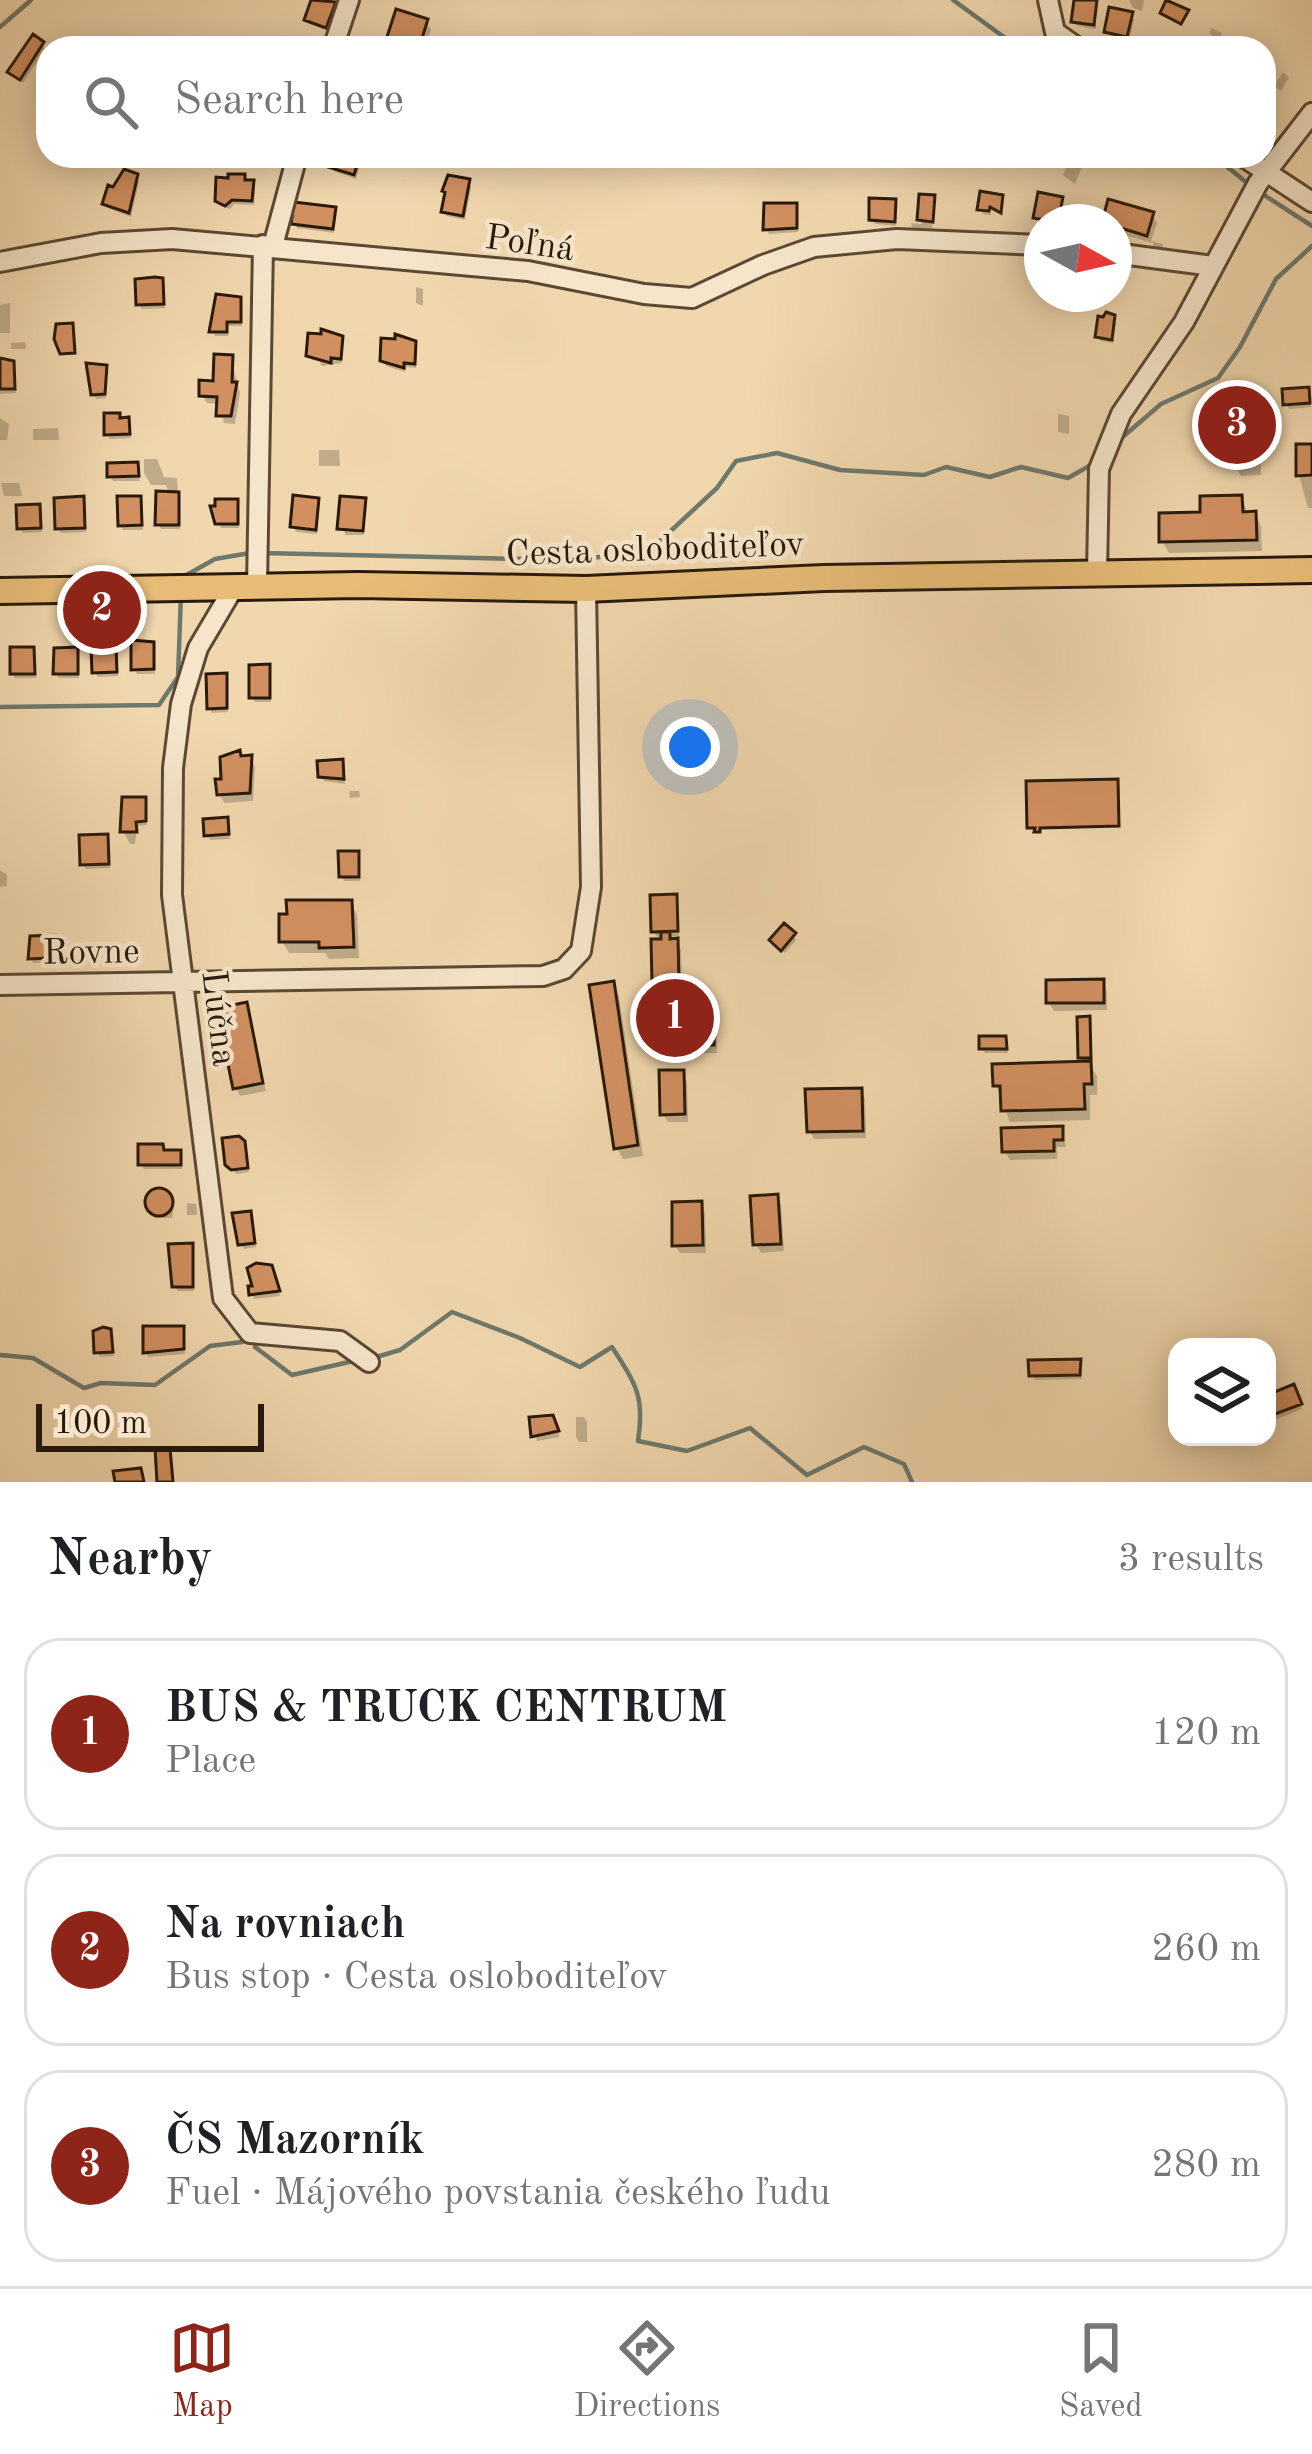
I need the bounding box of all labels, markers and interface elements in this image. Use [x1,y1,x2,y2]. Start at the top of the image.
search box [36,36,1276,168]
icon: search [78,69,144,135]
text: Search here [174,79,404,124]
north arrow [1024,204,1132,312]
street label: Poľná [483,221,577,269]
pin: 3 [1198,380,1276,470]
street label: Cesta osloboditeľov [505,528,805,574]
pin: 2 [63,565,141,655]
your location [660,717,720,777]
street label: Rovne [42,935,140,973]
street label: Lúčna [193,969,241,1069]
pin: 1 [636,973,714,1063]
map controls [1168,1338,1276,1446]
button: layers [1168,1338,1276,1446]
scale bar [36,1398,264,1451]
text: 100 m [54,1408,147,1441]
text: Nearby [48,1535,213,1586]
text: 3 results [1118,1540,1264,1579]
text: BUS & TRUCK CENTRUM [165,1687,727,1732]
text: 1 [79,1714,101,1753]
text: 120 m [1151,1714,1261,1753]
text: Place [165,1742,256,1781]
text: Na rovniach [165,1903,405,1948]
text: 2 [79,1930,101,1969]
text: 260 m [1151,1930,1261,1969]
text: Bus stop · Cesta osloboditeľov [165,1958,668,1997]
text: ČS Mazorník [165,2119,425,2164]
text: 3 [79,2146,101,2185]
text: 280 m [1151,2146,1261,2185]
text: Fuel · Májového povstania českého ľudu [165,2174,831,2213]
tab: Map [169,2315,235,2428]
tab: Directions [574,2315,720,2428]
tab: Saved [1059,2315,1143,2428]

